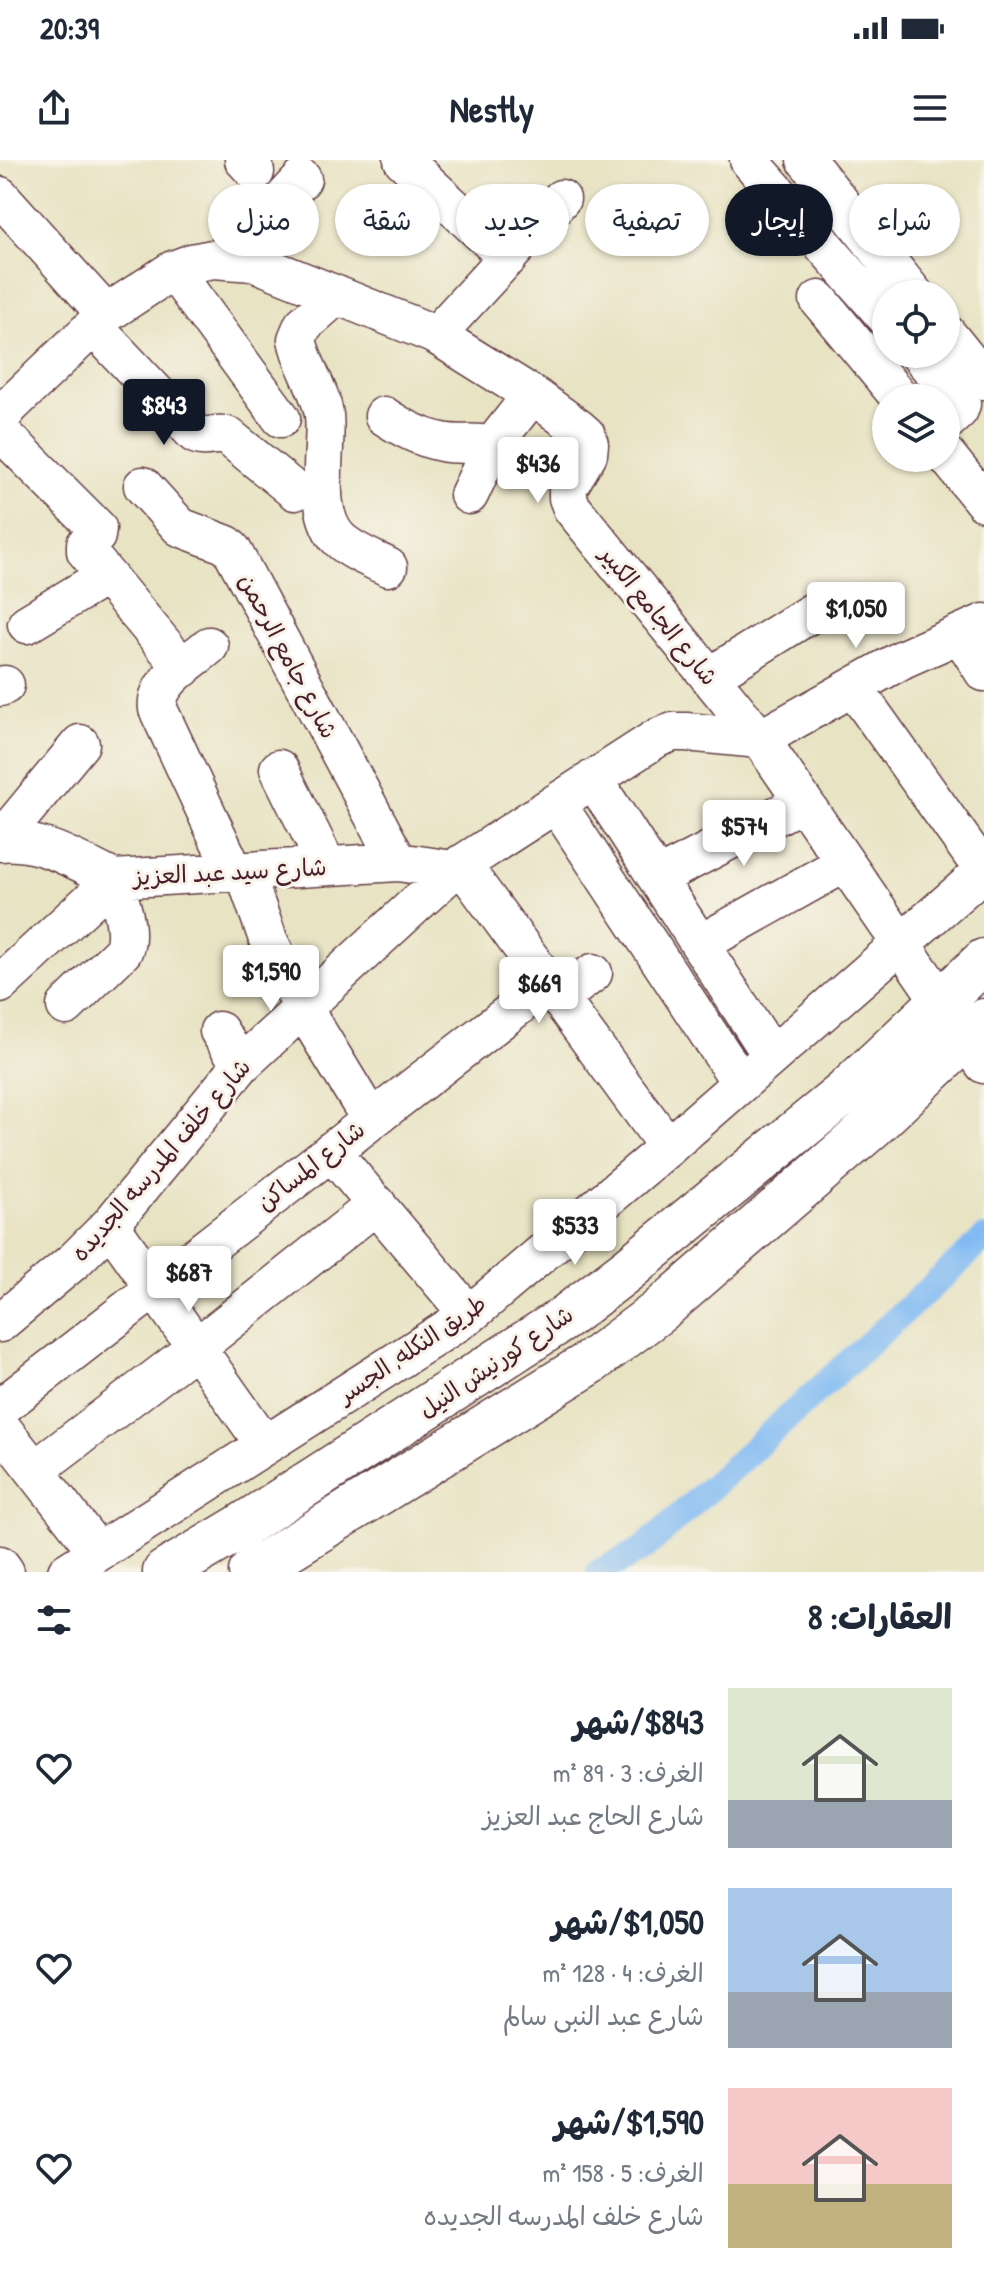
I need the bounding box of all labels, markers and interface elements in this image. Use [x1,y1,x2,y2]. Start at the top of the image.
text: 20:39 [40,8,99,48]
text: Nestly [450,84,534,133]
icon: share [32,86,76,130]
icon: menu [908,86,952,130]
chip: منزل [208,184,319,256]
chip: شقة [335,184,440,256]
chip: جديد [456,184,569,256]
chip: تصفية [585,184,709,256]
chip: إيجار [725,184,833,256]
chip: شراء [849,184,960,256]
map controls [872,280,960,472]
button: locate [872,280,960,368]
pin: $843 [117,379,211,447]
button: layers [872,384,960,472]
text: $843 [141,387,187,422]
pin: $436 [491,437,585,505]
text: $436 [516,445,560,480]
street label: شارع الجامع الكبير [591,537,726,693]
street label: شارع جامع الرحمن [230,567,346,745]
pin: $1,050 [791,582,921,650]
text: $1,050 [825,590,887,625]
pin: $574 [697,800,791,868]
text: $574 [721,808,767,843]
street label: شارع سيد عبد العزيز [130,850,328,894]
pin: $1,590 [206,945,336,1013]
text: $1,590 [241,953,301,988]
pin: $669 [492,957,586,1025]
text: $669 [517,965,561,1000]
street label: شارع خلف المدرسه الجديده [63,1051,259,1269]
street label: شارع المساكن [250,1113,372,1219]
pin: $533 [528,1199,622,1267]
text: $533 [551,1207,599,1242]
pin: $687 [142,1246,236,1314]
text: $687 [165,1254,213,1289]
street label: طريق النكله, الجسر [329,1287,492,1411]
street label: شارع كورنيش النيل [412,1298,580,1426]
text: العقارات: 8 [808,1594,952,1640]
icon: filters [32,1598,76,1642]
text: $843/شهر [573,1699,704,1745]
icon: home [792,1720,888,1816]
icon: heart [32,1746,76,1790]
text: الغرف: 3 · 89 m² [553,1755,704,1790]
text: شارع الحاج عبد العزيز [483,1798,704,1833]
text: $1,050/شهر [552,1899,704,1945]
icon: home [792,1920,888,2016]
icon: heart [32,1946,76,1990]
text: الغرف: 4 · 128 m² [543,1955,704,1990]
text: شارع عبد النبى سالم [503,1998,704,2033]
text: $1,590/شهر [555,2099,704,2145]
icon: home [792,2120,888,2216]
icon: heart [32,2146,76,2190]
text: الغرف: 5 · 158 m² [543,2155,704,2190]
text: شارع خلف المدرسه الجديده [424,2198,704,2233]

